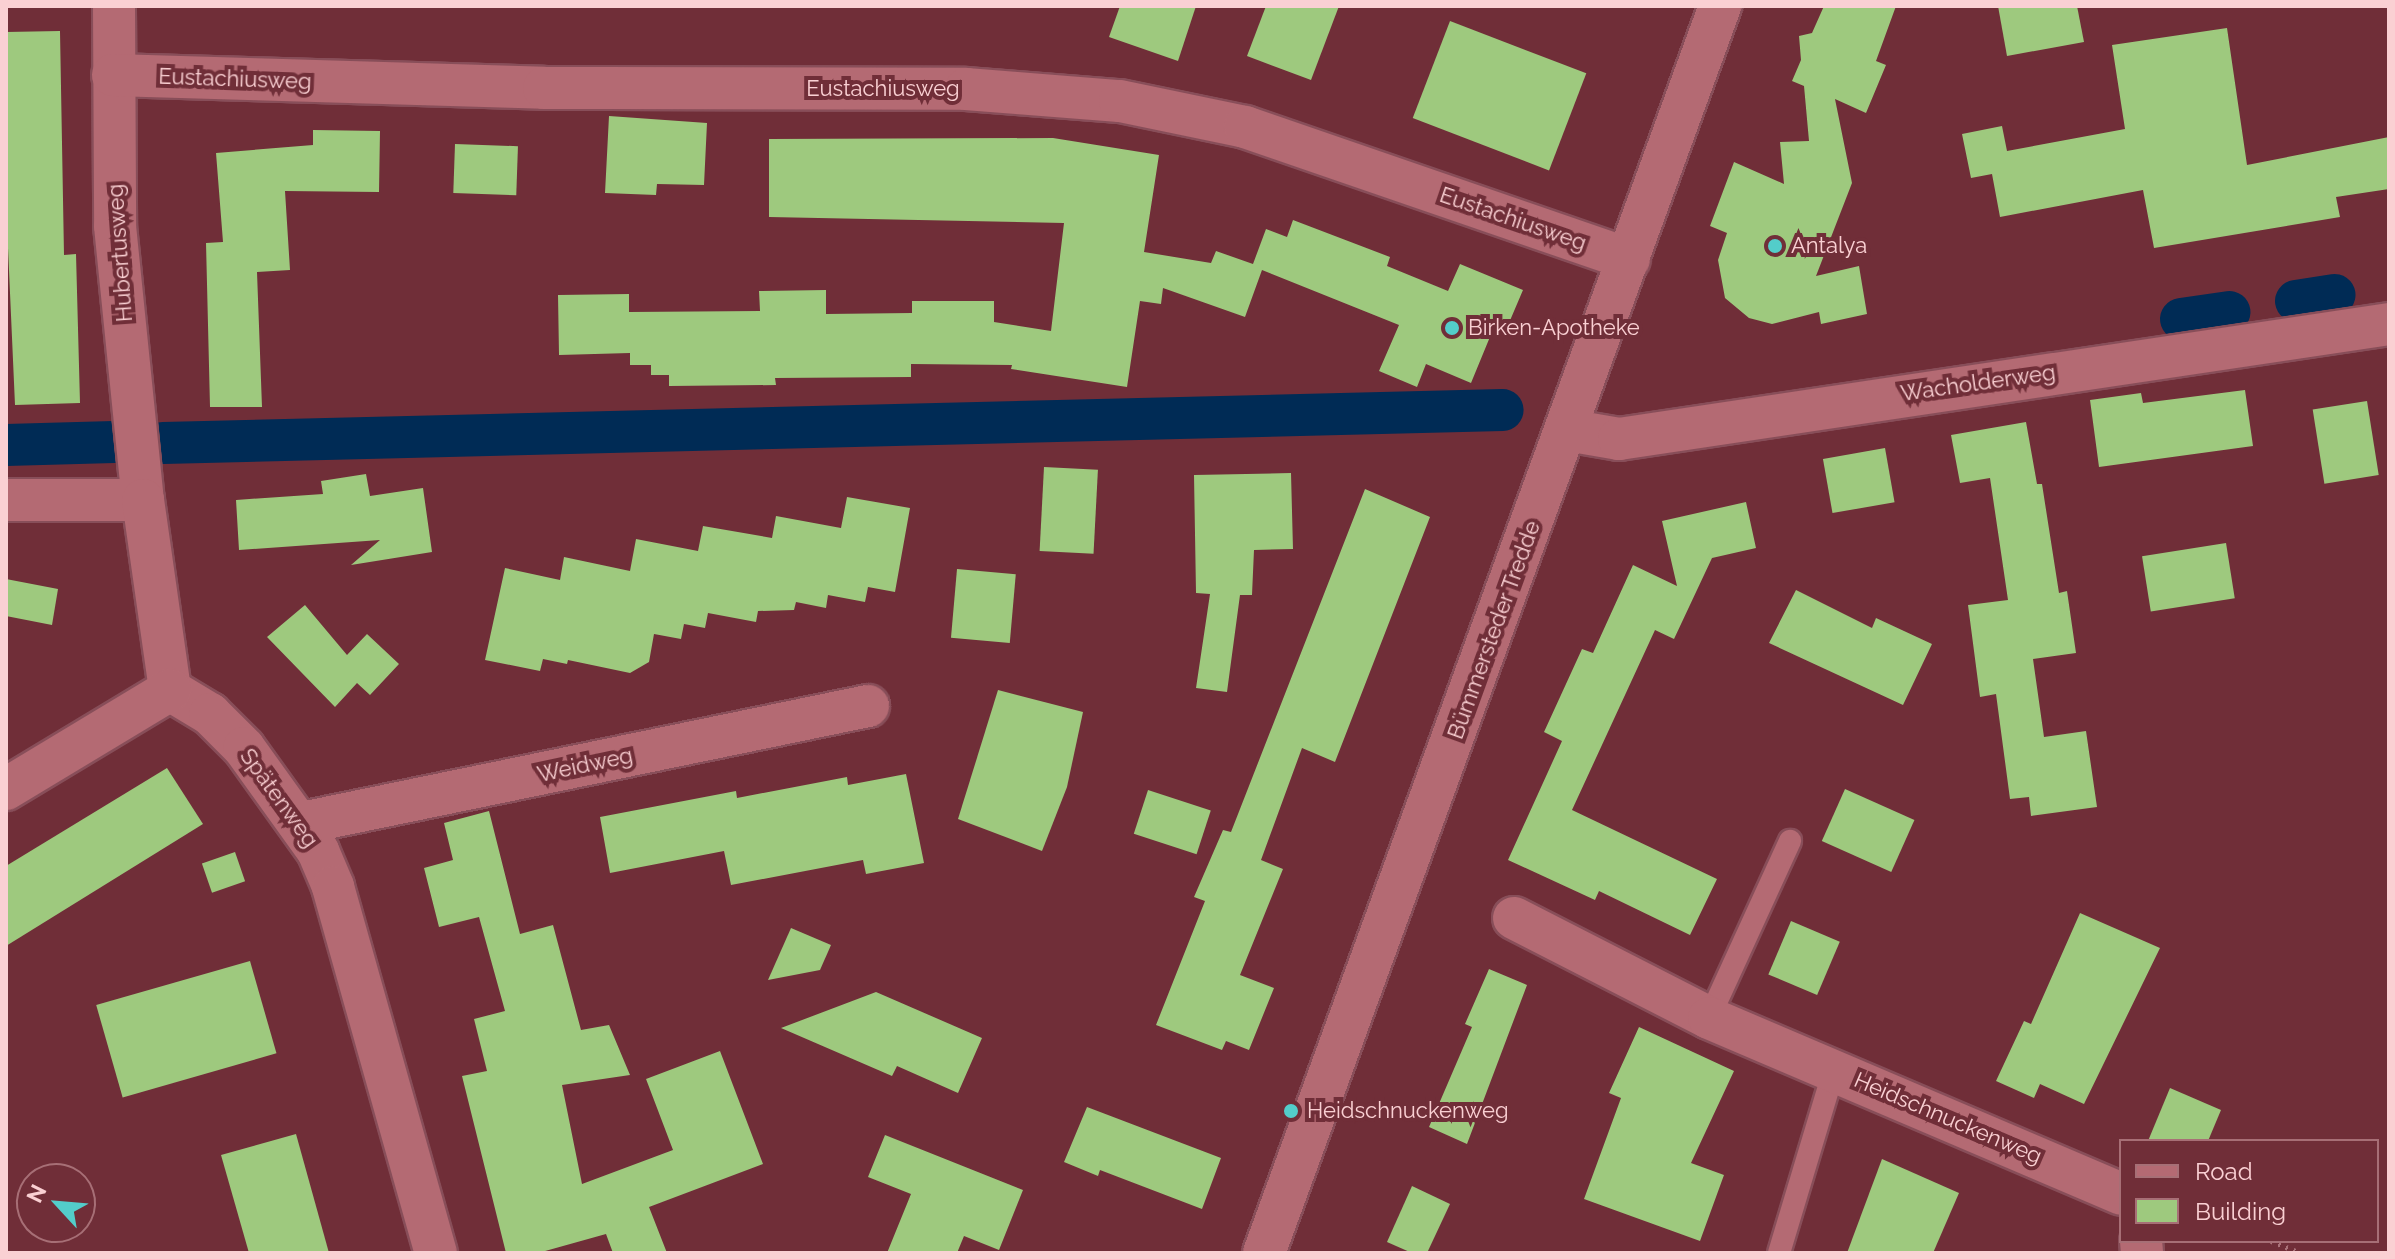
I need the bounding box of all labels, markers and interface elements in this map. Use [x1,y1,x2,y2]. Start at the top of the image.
street label: Eustachiusweg [158,63,312,95]
street label: Eustachiusweg [806,76,960,102]
street label: Eustachiusweg [1436,182,1590,256]
street label: Hubertusweg [102,183,138,323]
place label: Antalya [1791,233,1867,259]
marker: Antalya [1766,237,1784,255]
place label: Birken-Apotheke [1468,315,1640,341]
marker: Birken-Apotheke [1443,319,1461,337]
street label: Wacholderweg [1899,359,2057,407]
street label: Bümmersteder Tredde [1442,517,1546,743]
street label: Weidweg [535,742,635,788]
street label: Spätenweg [234,744,324,852]
street label: Heidschnuckenweg [1850,1066,2046,1170]
place label: Heidschnuckenweg [1307,1098,1509,1124]
marker: Heidschnuckenweg [1282,1102,1300,1120]
legend [2119,1139,2379,1243]
text: Road [2195,1157,2253,1186]
north arrow [16,1163,96,1243]
text: N [21,1180,52,1207]
text: Building [2195,1197,2286,1226]

